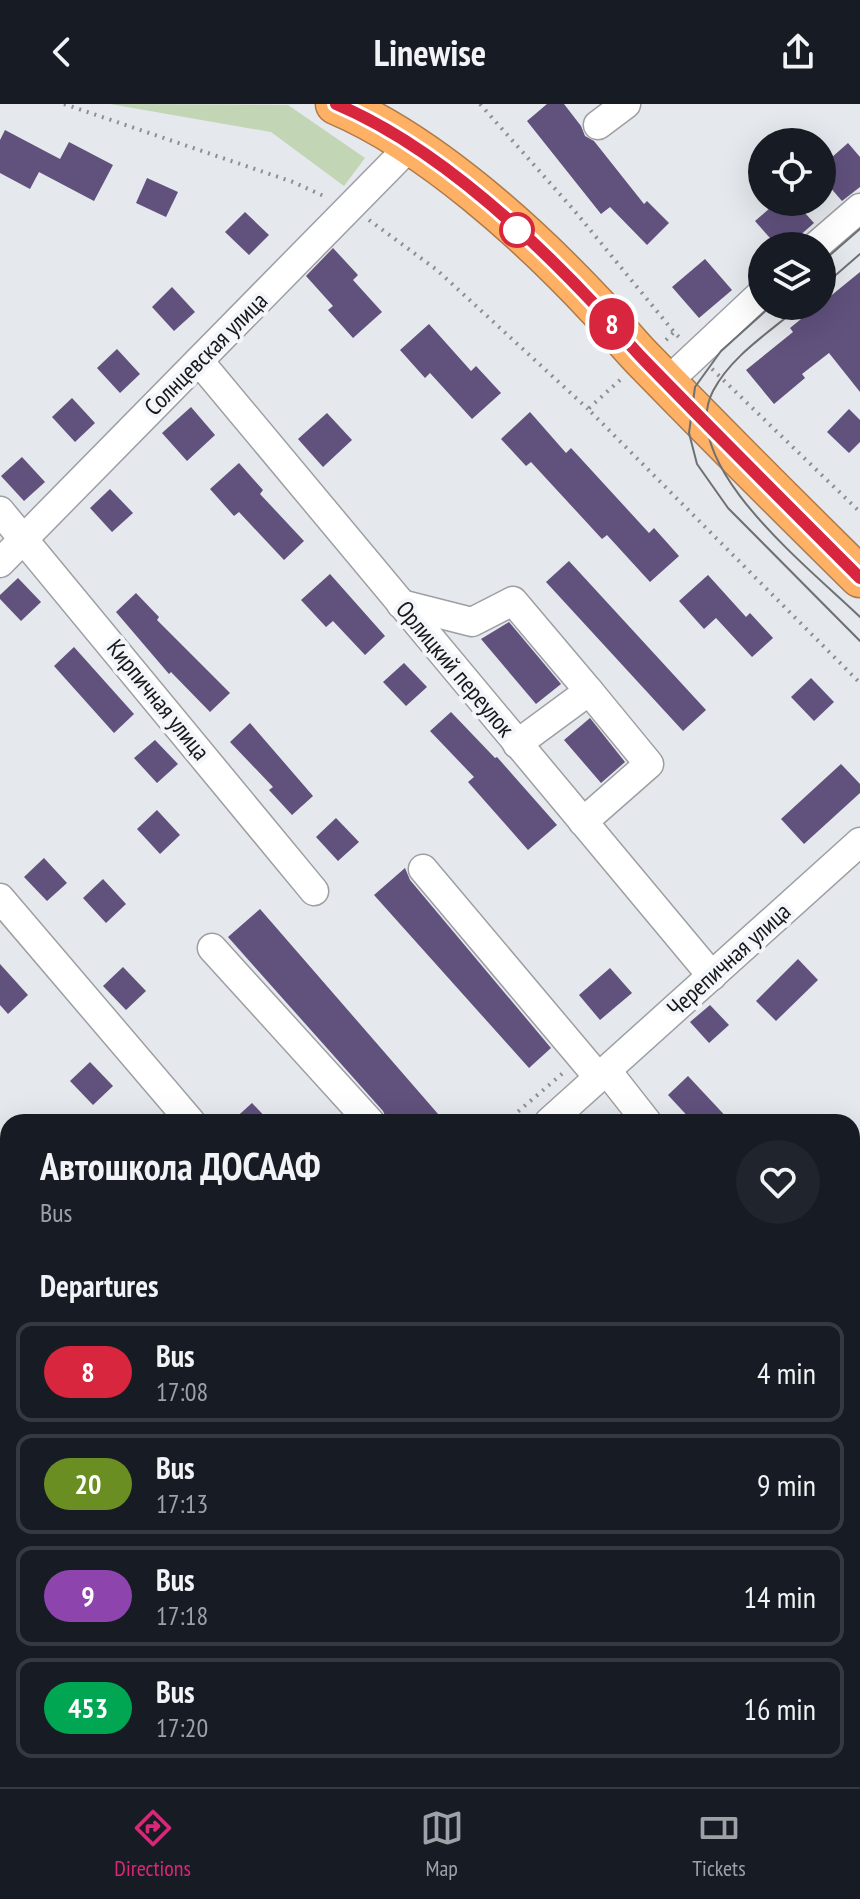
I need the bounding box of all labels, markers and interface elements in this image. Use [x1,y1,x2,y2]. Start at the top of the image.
text: Linewise [374,29,486,76]
icon: back [40,30,84,74]
icon: share [776,30,820,74]
map controls [748,128,836,320]
button: locate [748,128,836,216]
unlabelled marker [500,213,534,247]
button: layers [748,232,836,320]
street label: Солнцевская улица [137,285,274,422]
line badge: 8 [586,298,638,350]
text: 8 [605,305,619,342]
street label: Орлицкий переулок [389,594,522,744]
street label: Кирпичная улица [100,633,217,766]
street label: Черепичная улица [660,896,797,1023]
button: heart [736,1140,820,1224]
text: Автошкола ДОСААФ [40,1141,321,1190]
text: Bus [40,1196,72,1229]
text: Departures [40,1266,158,1305]
text: Bus [156,1336,195,1375]
text: 8 [81,1353,95,1390]
text: 4 min [757,1353,816,1392]
text: 17:08 [156,1375,208,1408]
text: Bus [156,1448,195,1487]
text: 20 [75,1465,101,1502]
text: 9 min [757,1465,816,1504]
text: 17:13 [156,1487,208,1520]
text: Bus [156,1560,195,1599]
text: 9 [81,1577,95,1614]
text: 14 min [743,1577,816,1616]
text: 17:18 [156,1599,208,1632]
text: Bus [156,1672,195,1711]
text: 453 [68,1689,108,1726]
text: 16 min [743,1689,816,1728]
text: 17:20 [156,1711,208,1744]
tab: Directions [114,1806,191,1882]
tab: Map [420,1806,464,1882]
tab: Tickets [692,1806,746,1882]

